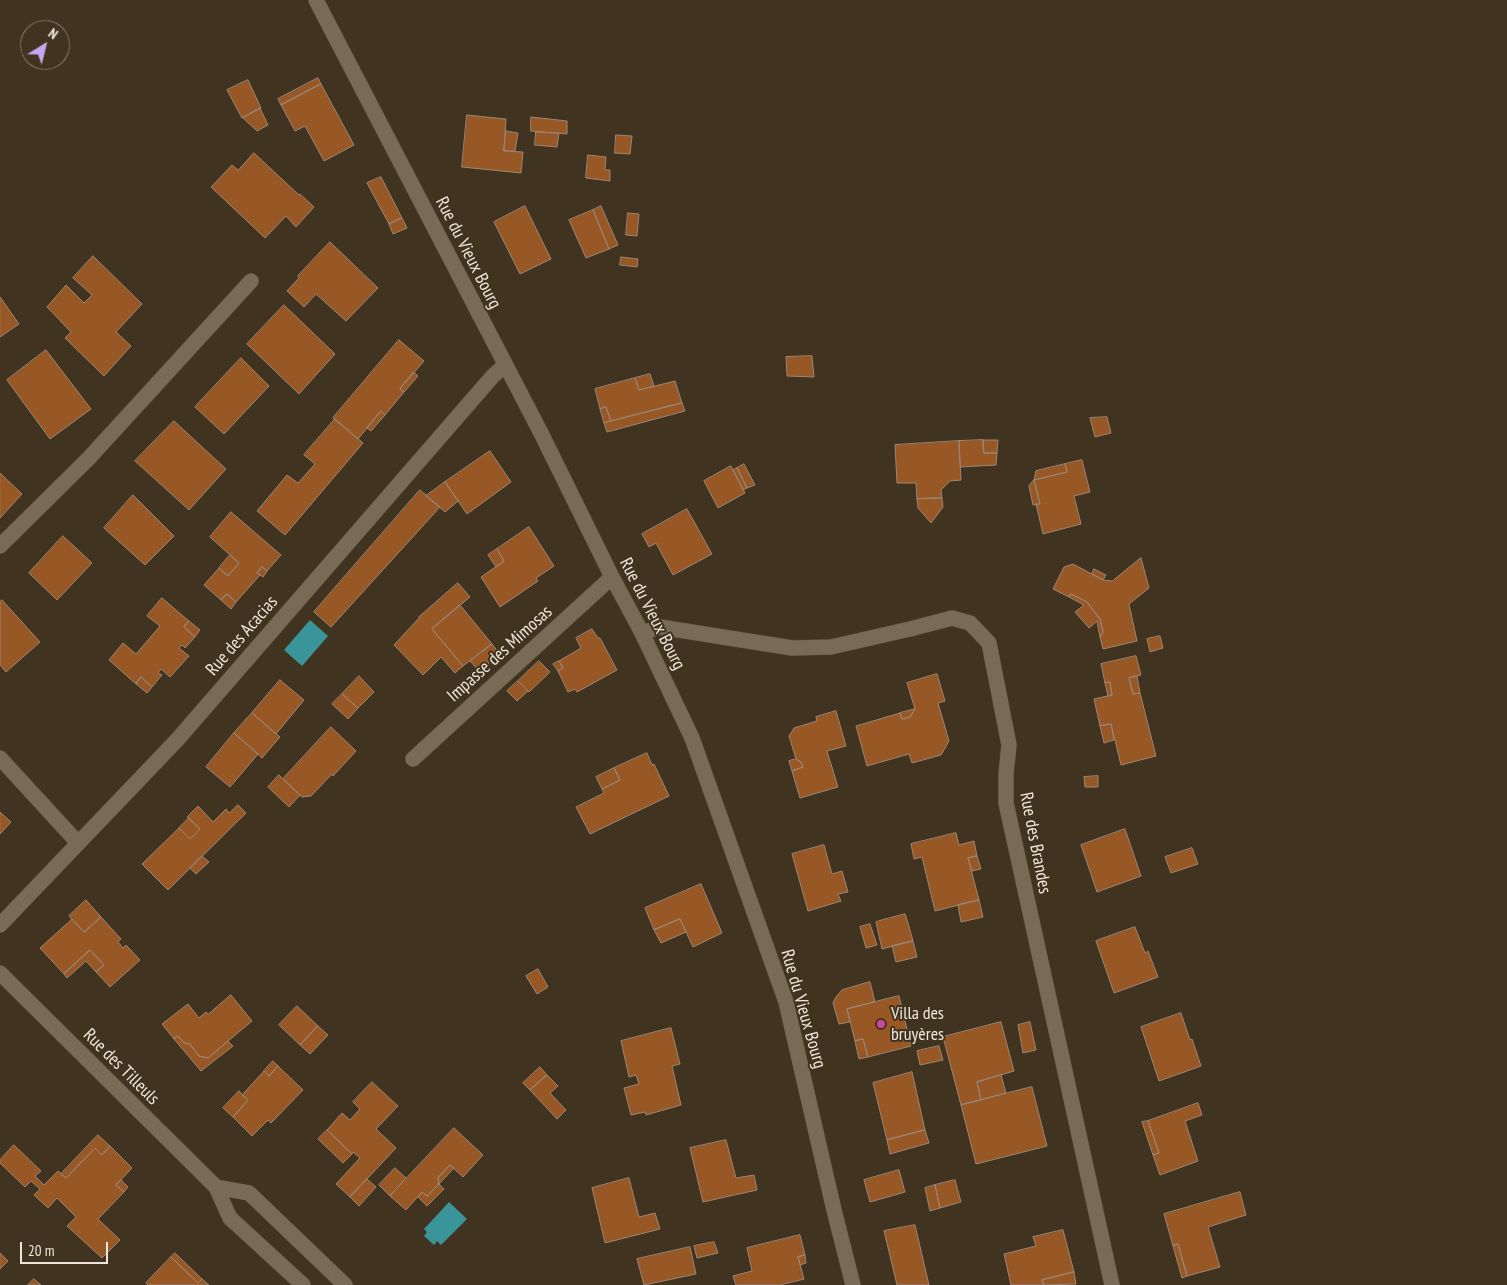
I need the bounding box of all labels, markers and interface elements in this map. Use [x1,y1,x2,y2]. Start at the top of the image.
north arrow [20,20,70,70]
text: N [45,24,62,43]
street label: Rue du Vieux Bourg [431,193,505,313]
street label: Rue du Vieux Bourg [615,554,689,674]
street label: Rue des Acacias [202,592,282,680]
street label: Impasse des Mimosas [443,601,557,707]
street label: Rue des Brandes [1015,791,1055,895]
street label: Rue du Vieux Bourg [776,947,830,1071]
place label: Villa des bruyères [891,1003,944,1046]
marker: Villa des bruyères [875,1018,887,1030]
street label: Rue des Tilleuls [78,1024,164,1110]
scale bar [22,1232,110,1264]
text: 20 m [28,1241,54,1260]

